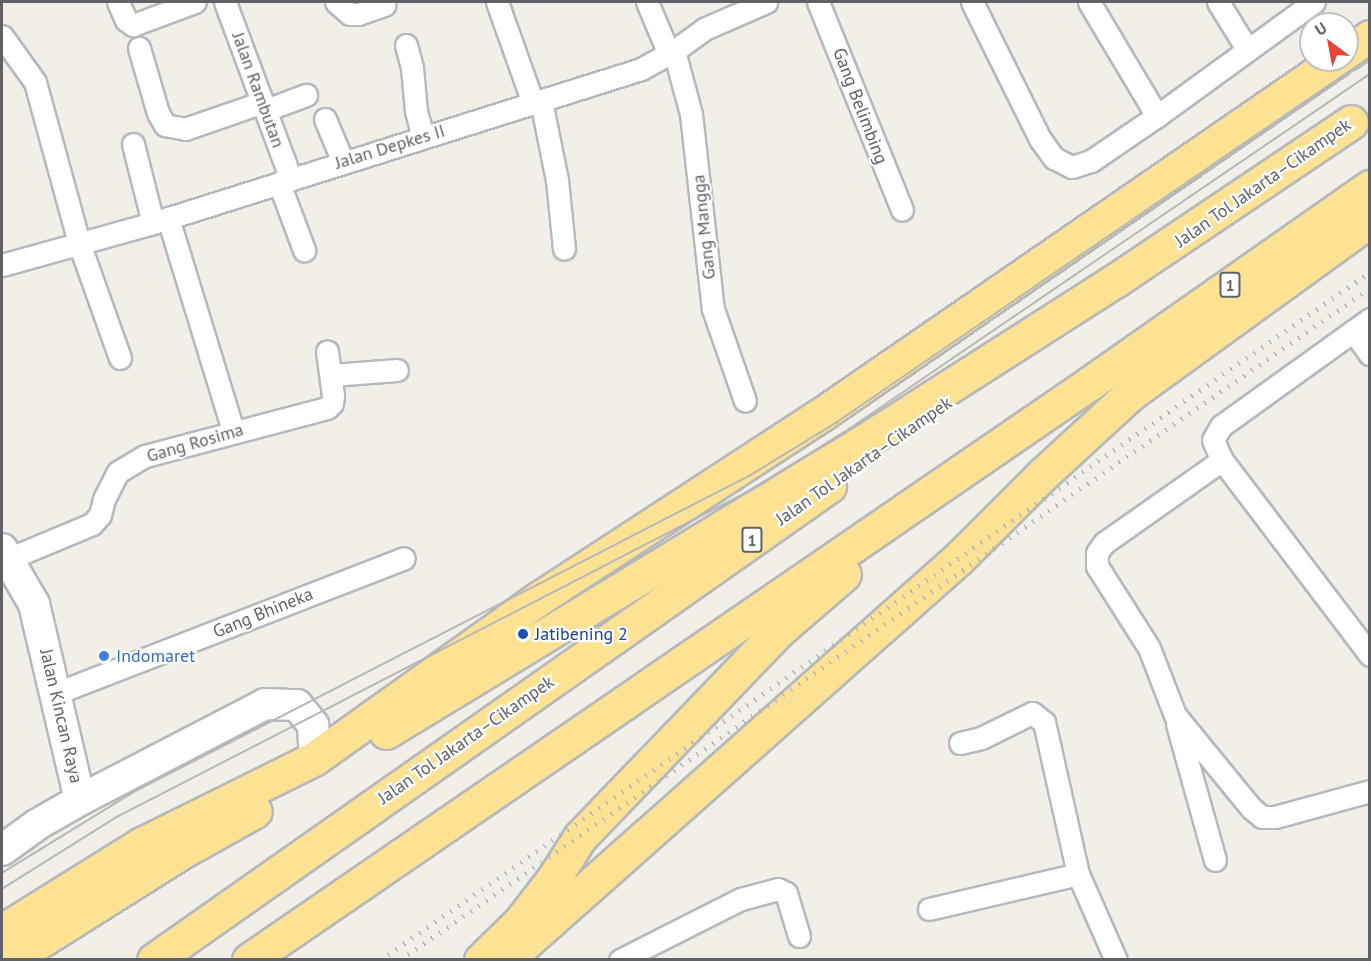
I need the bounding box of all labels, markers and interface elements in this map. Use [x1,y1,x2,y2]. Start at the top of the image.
north arrow [1299,12,1359,72]
text: U [1311,17,1330,40]
street label: Jalan Rambutan [227,29,289,151]
street label: Gang Belimbing [828,45,892,167]
street label: Jalan Tol Jakarta–Cikampek [1171,114,1355,252]
street label: Jalan Depkes II [332,120,448,174]
street label: Gang Mangga [688,173,720,281]
road number: 1 [1218,272,1242,298]
street label: Jalan Tol Jakarta–Cikampek [772,392,956,530]
street label: Gang Rosima [144,419,246,467]
road number: 1 [740,527,764,553]
street label: Gang Bhineka [210,583,316,643]
place label: Jatibening 2 [535,623,628,645]
marker: Jatibening 2 [516,627,530,641]
place label: Indomaret [116,645,195,667]
street label: Jalan Kincan Raya [35,647,87,785]
marker: Indomaret [97,649,111,663]
street label: Jalan Tol Jakarta–Cikampek [374,671,558,809]

